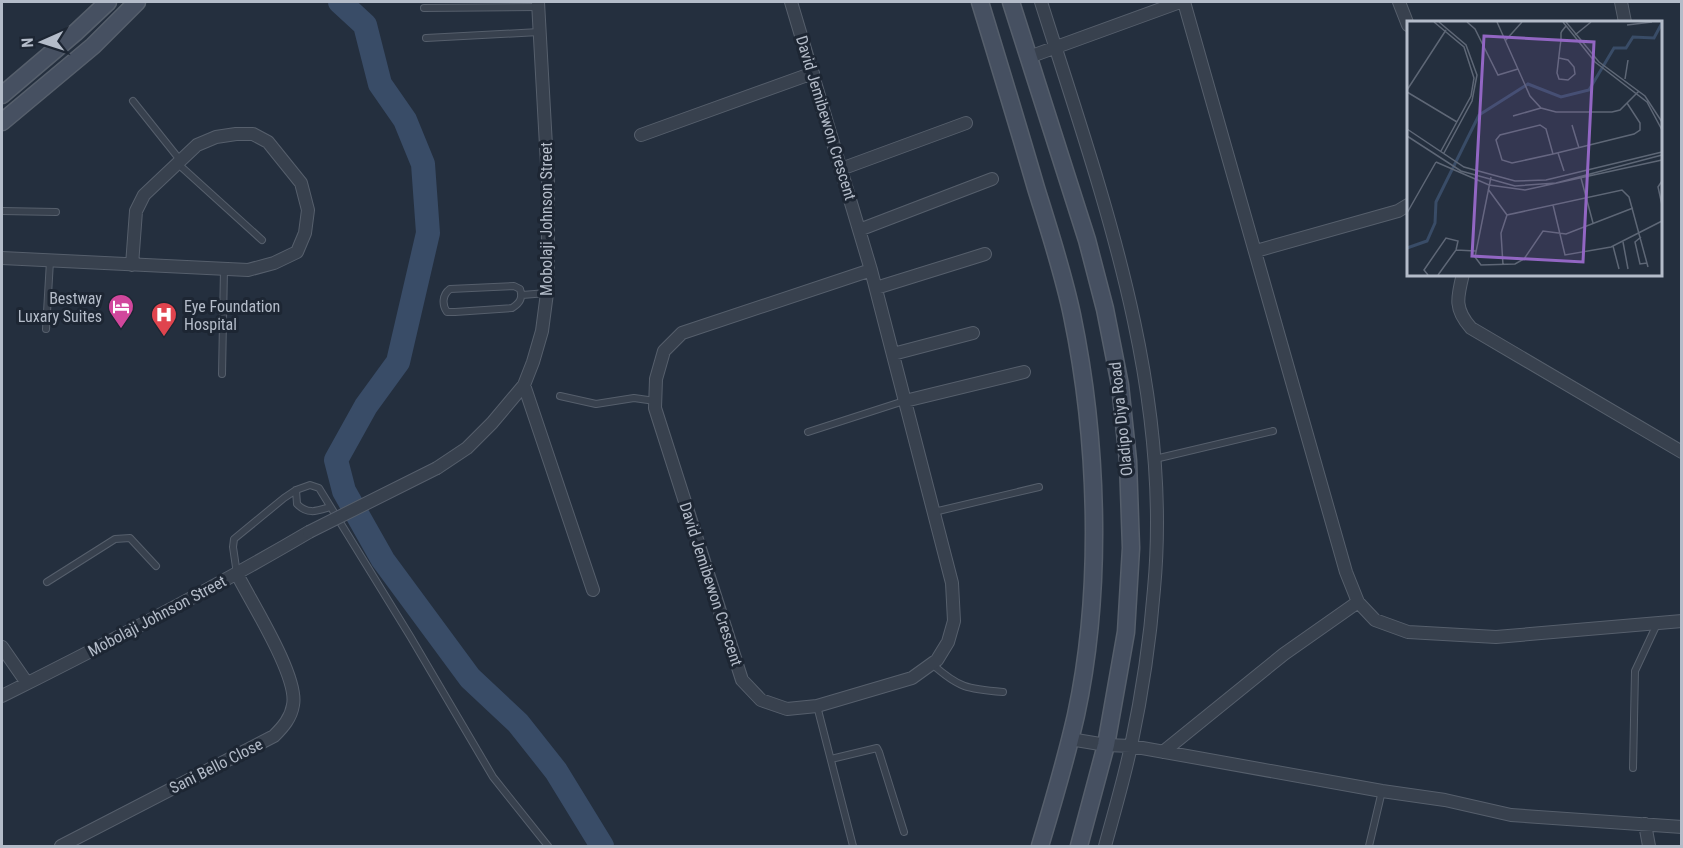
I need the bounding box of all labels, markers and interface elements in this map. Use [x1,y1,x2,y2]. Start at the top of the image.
north arrow [12,12,72,72]
inset map [1407,21,1662,276]
street label: David Jemibewon Crescent [792,33,860,203]
text: N [18,37,37,48]
street label: Mobolaji Johnson Street [537,142,556,296]
place label: Bestway Luxary Suites [18,289,102,326]
hotel icon: Bestway Luxary Suites [106,292,136,330]
place label: Eye Foundation Hospital [184,297,280,334]
hospital icon: Eye Foundation Hospital [149,300,179,338]
street label: Oladipo Diya Road [1106,361,1136,477]
street label: David Jemibewon Crescent [676,500,747,668]
street label: Mobolaji Johnson Street [85,571,230,660]
street label: Sani Bello Close [166,734,266,798]

